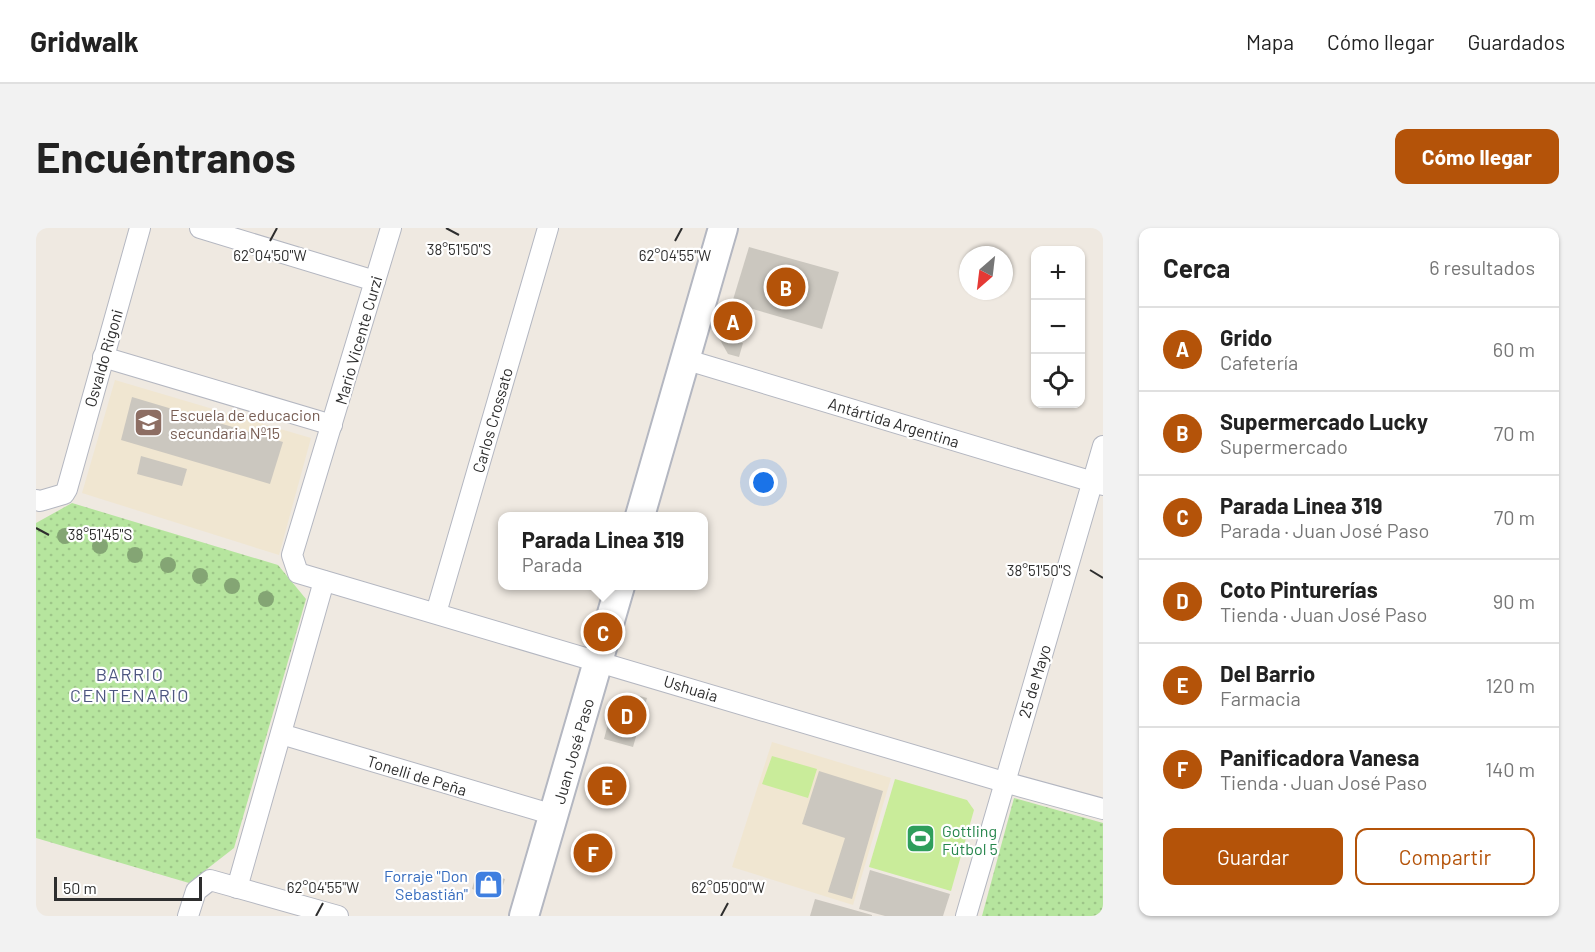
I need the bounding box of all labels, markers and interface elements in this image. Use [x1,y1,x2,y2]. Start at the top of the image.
text: Gridwalk [30,24,139,58]
text: Mapa [1246,29,1294,54]
text: Cómo llegar [1327,29,1434,54]
text: Guardados [1467,29,1565,54]
button: Cómo llegar [1395,129,1559,184]
text: Encuéntranos [36,131,296,181]
text: 38°51'50"S [427,240,491,258]
text: 62°04'50"W [233,246,307,264]
text: 62°04'55"W [639,246,711,264]
north arrow [959,246,1013,300]
map controls [1031,246,1085,408]
button: + [1031,246,1085,300]
text: Cerca [1163,252,1230,283]
text: 6 resultados [1429,255,1535,279]
pin: B [766,264,806,310]
street label: Mario Vicente Curzi [331,273,385,407]
pin: A [714,298,752,344]
button: − [1031,300,1085,354]
street label: Osvaldo Rigoni [80,307,126,409]
text: Grido [1220,324,1272,350]
text: A [1176,337,1189,361]
text: 60 m [1493,337,1535,361]
text: Cafetería [1220,350,1298,374]
button: locate [1031,354,1085,408]
street label: Carlos Crossato [468,365,516,475]
street label: Antártida Argentina [826,393,962,451]
place label: Escuela de educacion secundaria Nº15 [170,405,320,442]
school or university icon: Escuela de educacion secundaria Nº15 [133,407,165,439]
text: Supermercado Lucky [1220,408,1428,434]
text: B [1176,421,1189,445]
text: 70 m [1494,421,1535,445]
text: Supermercado [1220,434,1348,458]
your location [749,468,778,497]
text: Parada Linea 319 [1220,492,1382,518]
text: C [1176,505,1189,529]
text: 70 m [1494,505,1535,529]
popup [498,512,708,590]
text: Parada · Juan José Paso [1220,518,1429,542]
text: 38°51'45"S [68,525,132,543]
text: Parada Linea 319 [522,526,684,552]
text: Parada [522,552,582,576]
text: 38°51'50"S [1007,561,1071,579]
text: Coto Pinturerías [1220,576,1378,602]
text: D [1176,589,1189,613]
text: 90 m [1493,589,1535,613]
text: Tienda · Juan José Paso [1220,602,1427,626]
pin: C [584,610,622,654]
street label: 25 de Mayo [1014,642,1054,720]
text: Del Barrio [1220,660,1315,686]
district label: BARRIO CENTENARIO [70,663,190,706]
street label: Ushuaia [662,671,720,705]
text: E [1177,673,1188,697]
text: 120 m [1485,673,1535,697]
text: Farmacia [1220,686,1301,710]
pin: D [608,692,646,738]
street label: Juan José Paso [549,696,597,806]
text: Panificadora Vanesa [1220,744,1419,770]
street label: Tonelli de Peña [365,751,469,799]
text: F [1177,757,1188,781]
text: 140 m [1485,757,1535,781]
pin: E [588,764,626,808]
text: Tienda · Juan José Paso [1220,770,1427,794]
place label: Gottling Fútbol 5 [942,821,998,858]
sports icon: Gottling Fútbol 5 [905,823,937,855]
button: Guardar [1163,828,1343,885]
button: Compartir [1355,828,1535,885]
pin: F [574,830,612,876]
place label: Forraje "Don Sebastián" [384,866,468,903]
shop icon: Forraje "Don Sebastián" [473,868,505,900]
scale bar [54,874,202,902]
text: 50 m [63,878,97,897]
text: 62°04'55"W [287,878,359,896]
text: 62°05'00"W [691,878,765,896]

